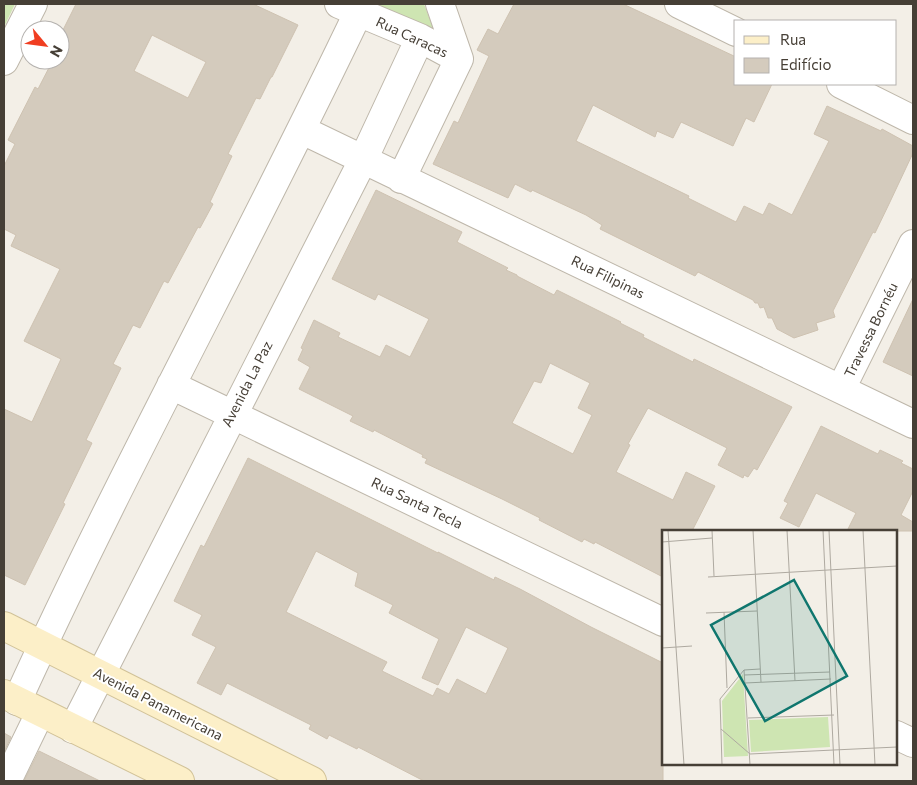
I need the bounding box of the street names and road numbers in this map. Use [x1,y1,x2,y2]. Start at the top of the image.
street label: Rua Caracas [374,12,451,61]
street label: Rua Filipinas [569,251,648,302]
street label: Travessa Bornéu [840,279,901,380]
street label: Avenida La Paz [218,338,276,430]
street label: Rua Santa Tecla [369,473,466,532]
street label: Avenida Panamericana [91,664,226,744]

